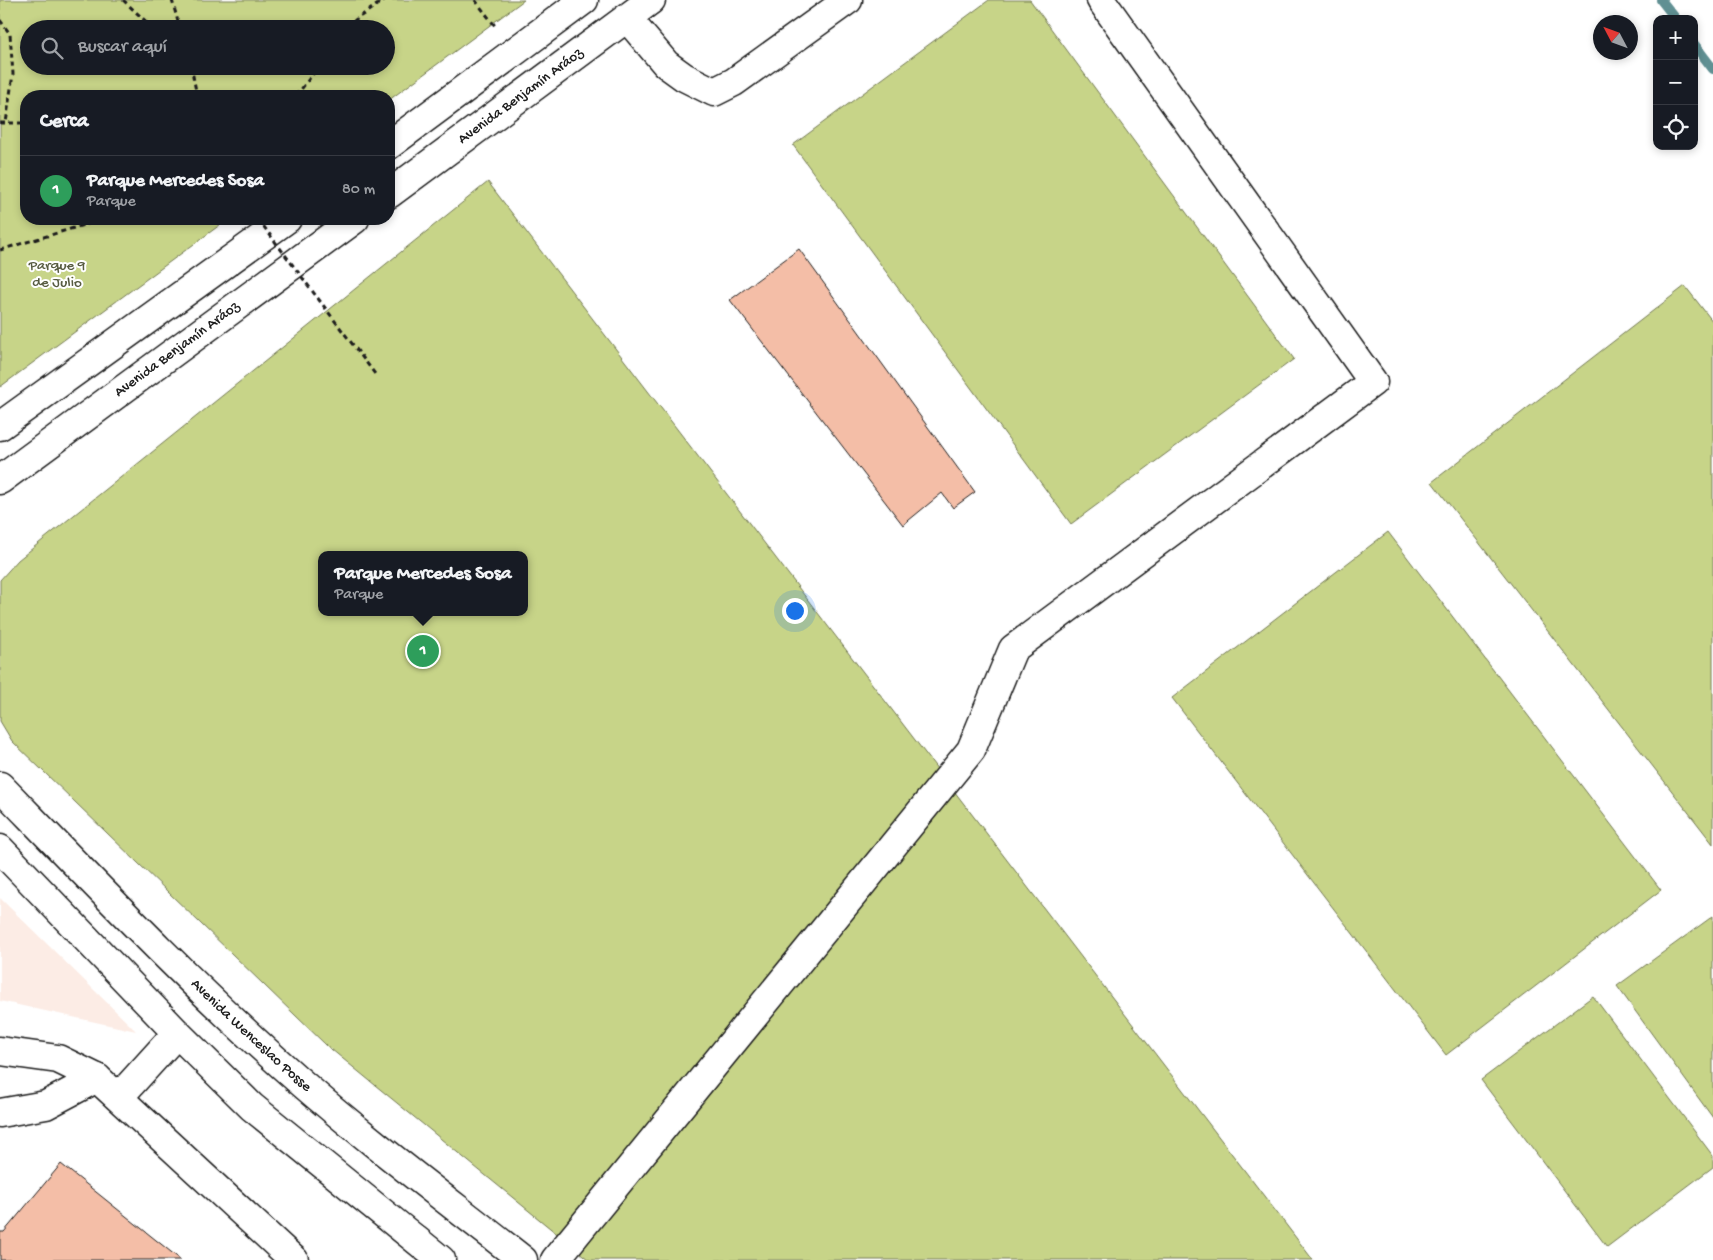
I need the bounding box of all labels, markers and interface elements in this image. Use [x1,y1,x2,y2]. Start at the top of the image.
north arrow [1593,15,1638,60]
map controls [1653,15,1698,150]
button: + [1653,15,1698,60]
search box [20,20,395,75]
icon: search [38,34,66,62]
text: Buscar aquí [78,36,167,59]
street label: Avenida Benjamín Aráoz [455,44,587,149]
button: − [1653,60,1698,105]
button: locate [1653,105,1698,150]
text: Cerca [40,110,88,135]
text: Parque Mercedes Sosa [87,170,264,193]
text: 1 [53,181,59,200]
text: 80 m [342,181,375,200]
text: Parque [87,193,136,212]
park label: Parque 9 de Julio [28,257,86,292]
street label: Avenida Benjamín Aráoz [111,297,244,402]
popup [318,551,528,616]
text: Parque Mercedes Sosa [335,563,511,586]
text: Parque [335,586,383,605]
your location [782,598,808,624]
pin: 1 [407,632,439,670]
street label: Avenida Wenceslao Posse [187,975,315,1096]

